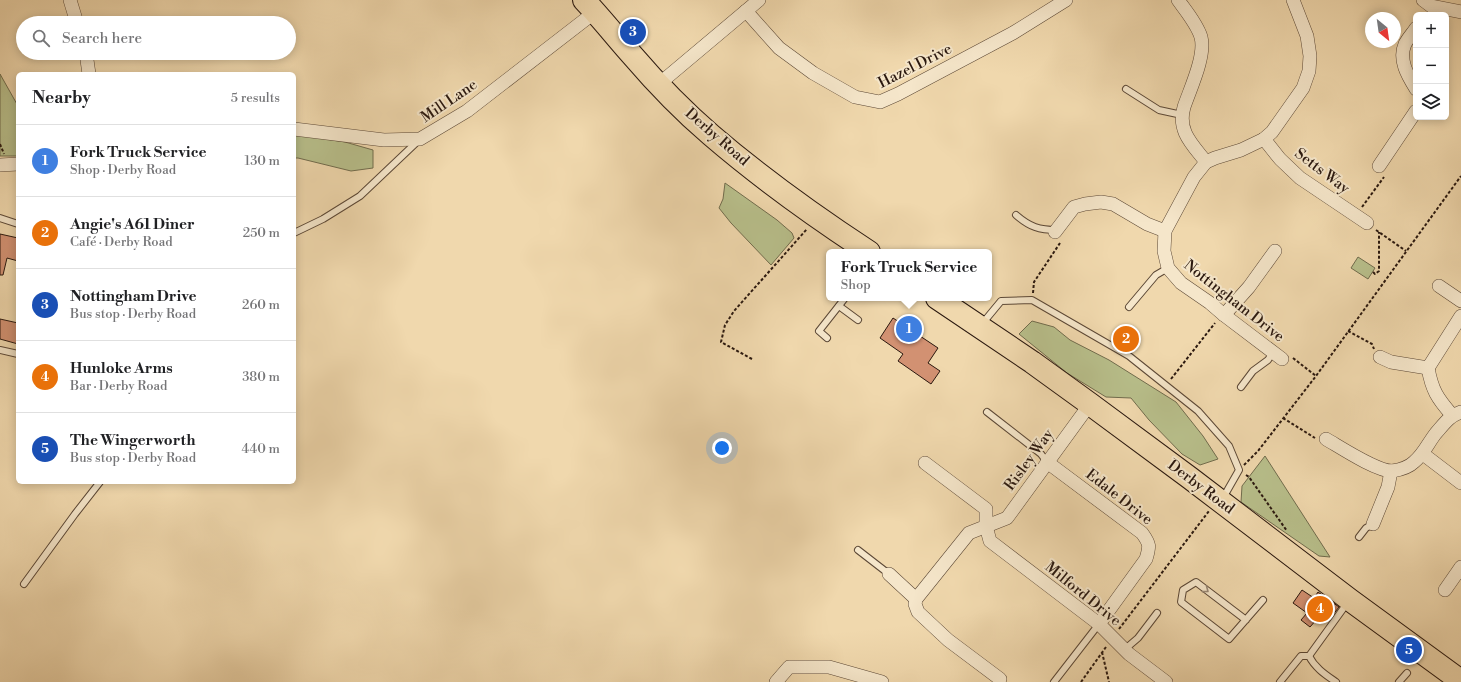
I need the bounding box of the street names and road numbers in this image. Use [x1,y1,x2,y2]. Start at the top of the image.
street label: Hazel Drive [875,39,955,93]
street label: Mill Lane [417,75,481,127]
street label: Derby Road [681,104,753,170]
street label: Setts Way [1291,144,1354,198]
street label: Nottingham Drive [1180,256,1288,346]
street label: Risley Way [1000,425,1058,495]
street label: Derby Road [1164,456,1239,519]
street label: Edale Drive [1082,465,1156,529]
street label: Milford Drive [1041,558,1125,630]

